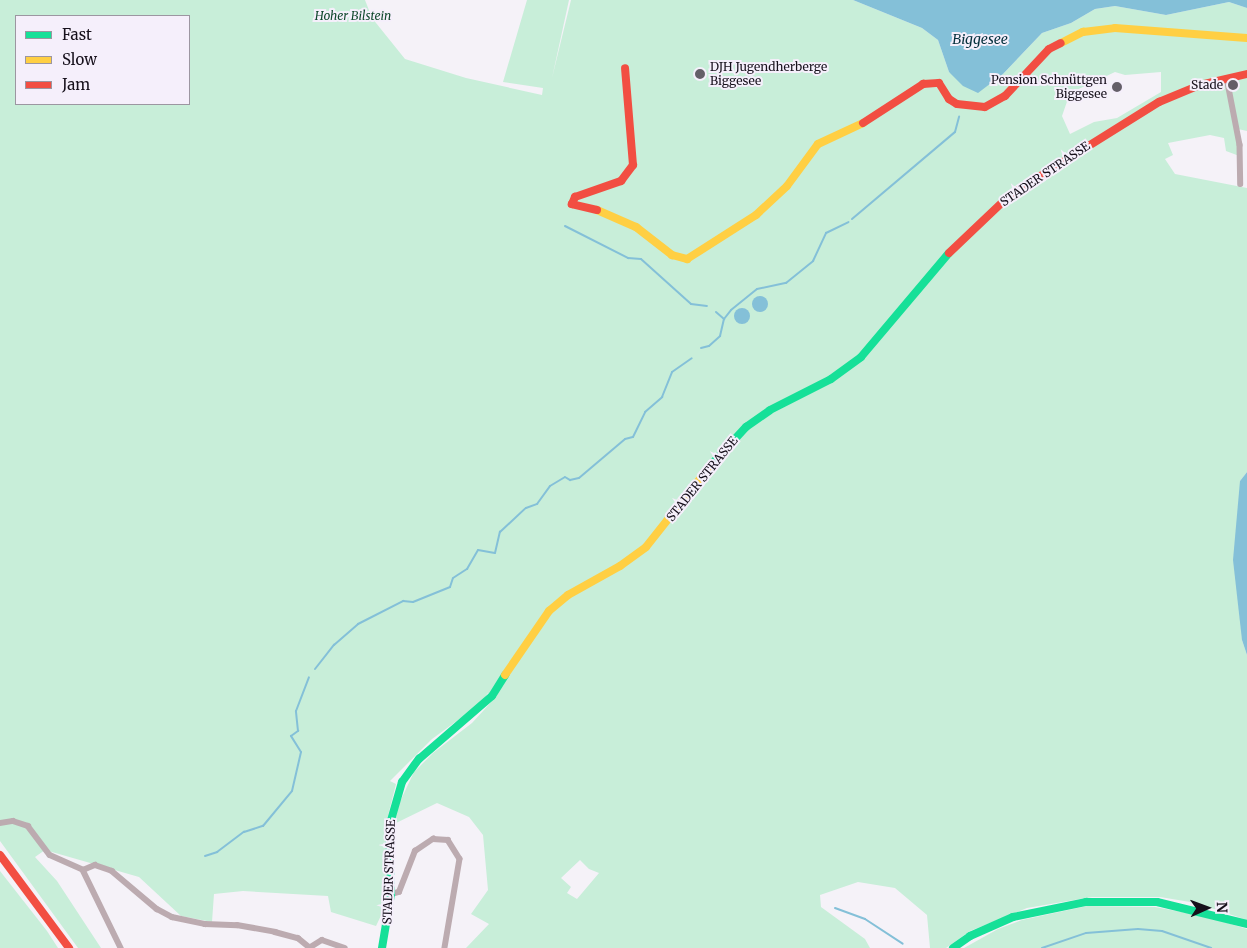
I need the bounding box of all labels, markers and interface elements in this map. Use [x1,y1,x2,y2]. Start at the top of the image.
park label: Hoher Bilstein [315,9,391,23]
legend [15,15,190,105]
text: Fast [62,25,92,44]
water label: Biggesee [952,31,1008,47]
text: Slow [62,50,97,69]
place label: DJH Jugendherberge Biggesee [710,60,827,88]
marker: DJH Jugendherberge Biggesee [694,68,706,80]
place label: Pension Schnüttgen Biggesee [991,73,1107,101]
text: Jam [62,75,90,94]
place label: Stade [1191,78,1223,92]
marker: Stade [1227,79,1239,91]
marker: Pension Schnüttgen Biggesee [1111,81,1123,93]
street label: STADER STRASSE [997,139,1093,209]
street label: STADER STRASSE [663,434,741,524]
street label: STADER STRASSE [380,819,398,925]
north arrow [1182,883,1232,933]
text: N [1213,902,1231,913]

